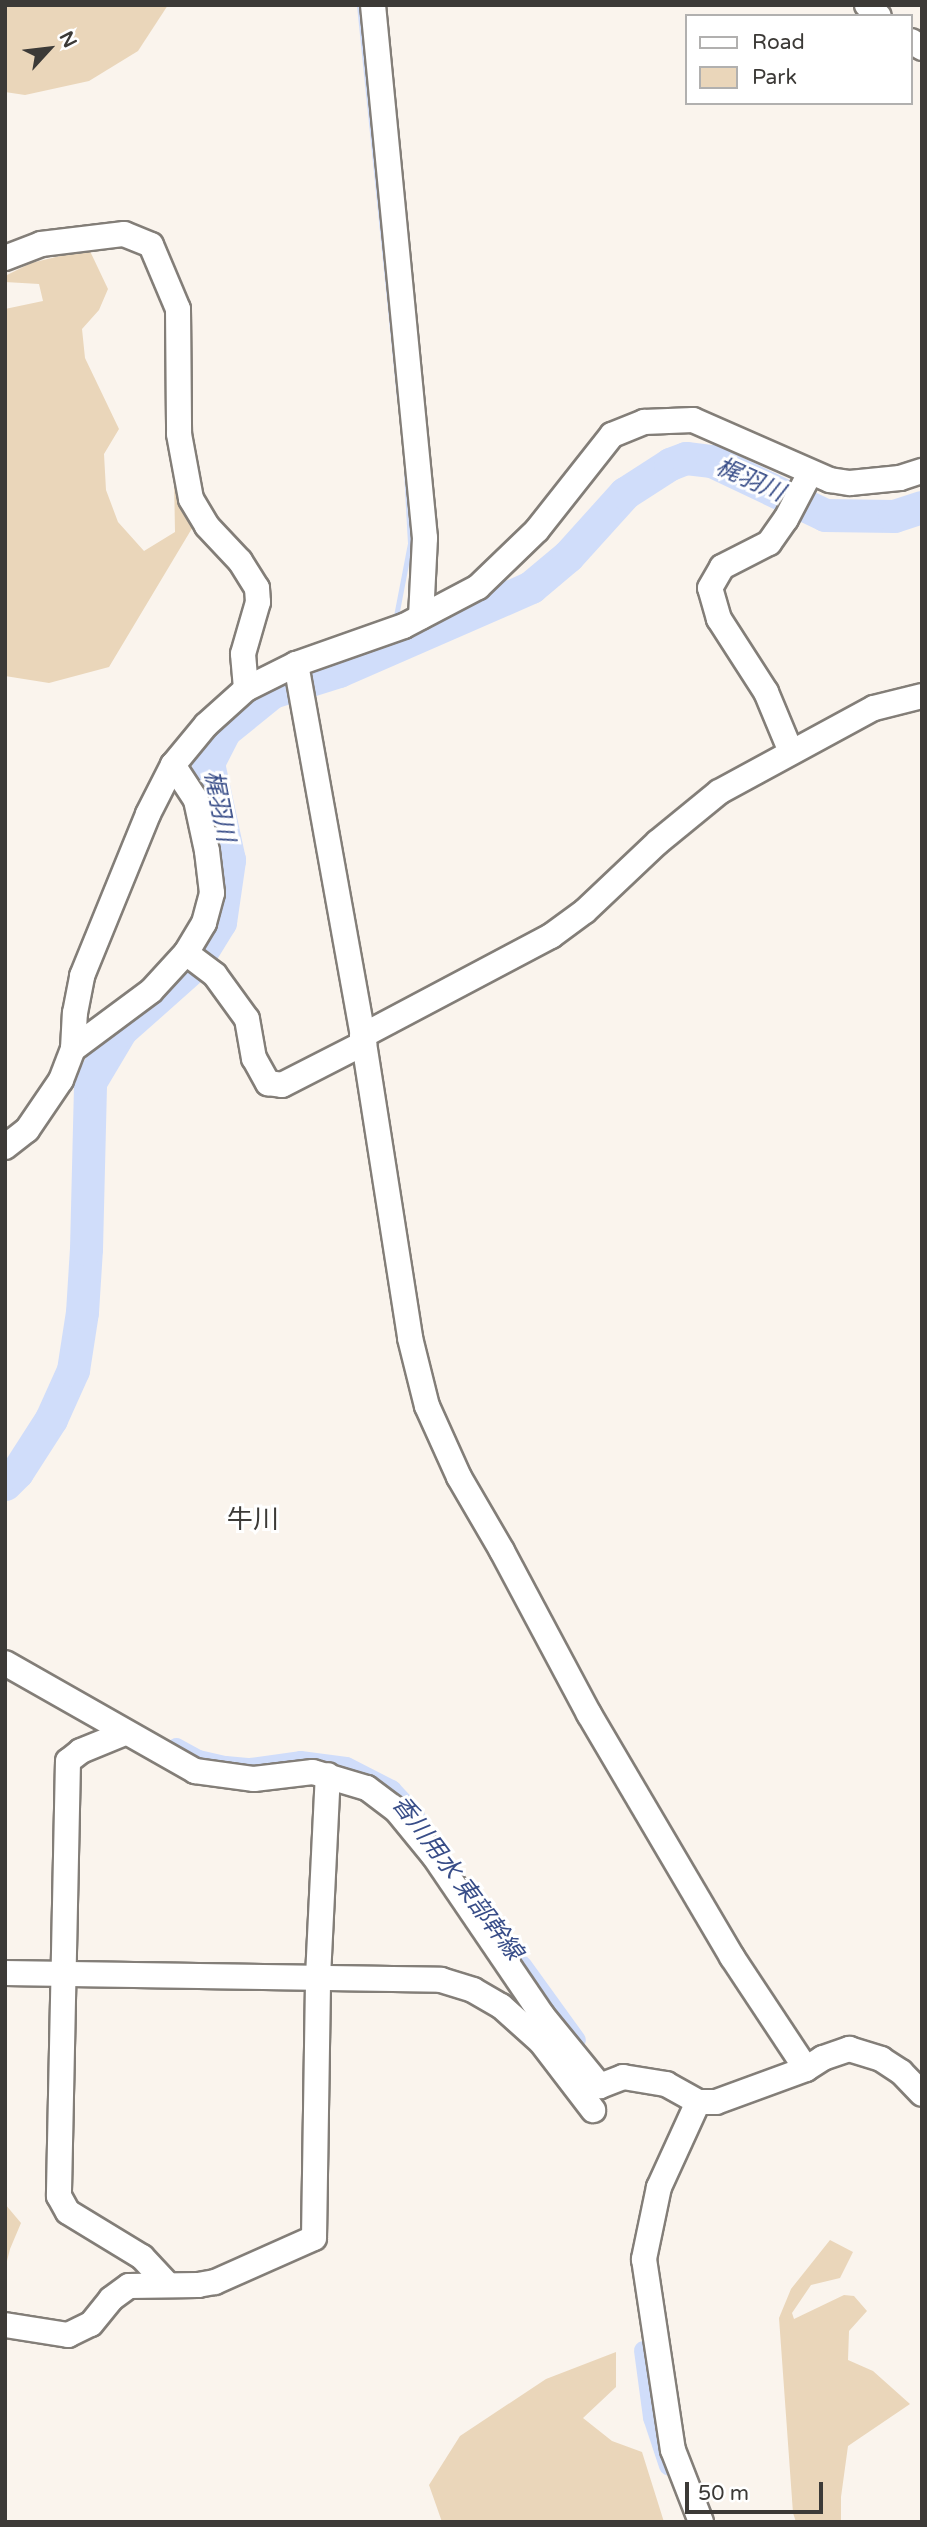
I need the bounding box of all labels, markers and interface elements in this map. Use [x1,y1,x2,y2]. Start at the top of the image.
north arrow [14,14,84,84]
legend [685,14,913,105]
text: N [54,28,81,51]
text: Road [752,30,805,55]
text: Park [752,65,797,90]
water label: 梶羽川 [711,452,789,508]
water label: 梶羽川 [198,768,240,844]
district label: 牛川 [227,1504,279,1536]
water label: 香川用水 東部幹線 [386,1790,528,1966]
scale bar [689,2468,827,2512]
text: 50 m [698,2481,749,2506]

